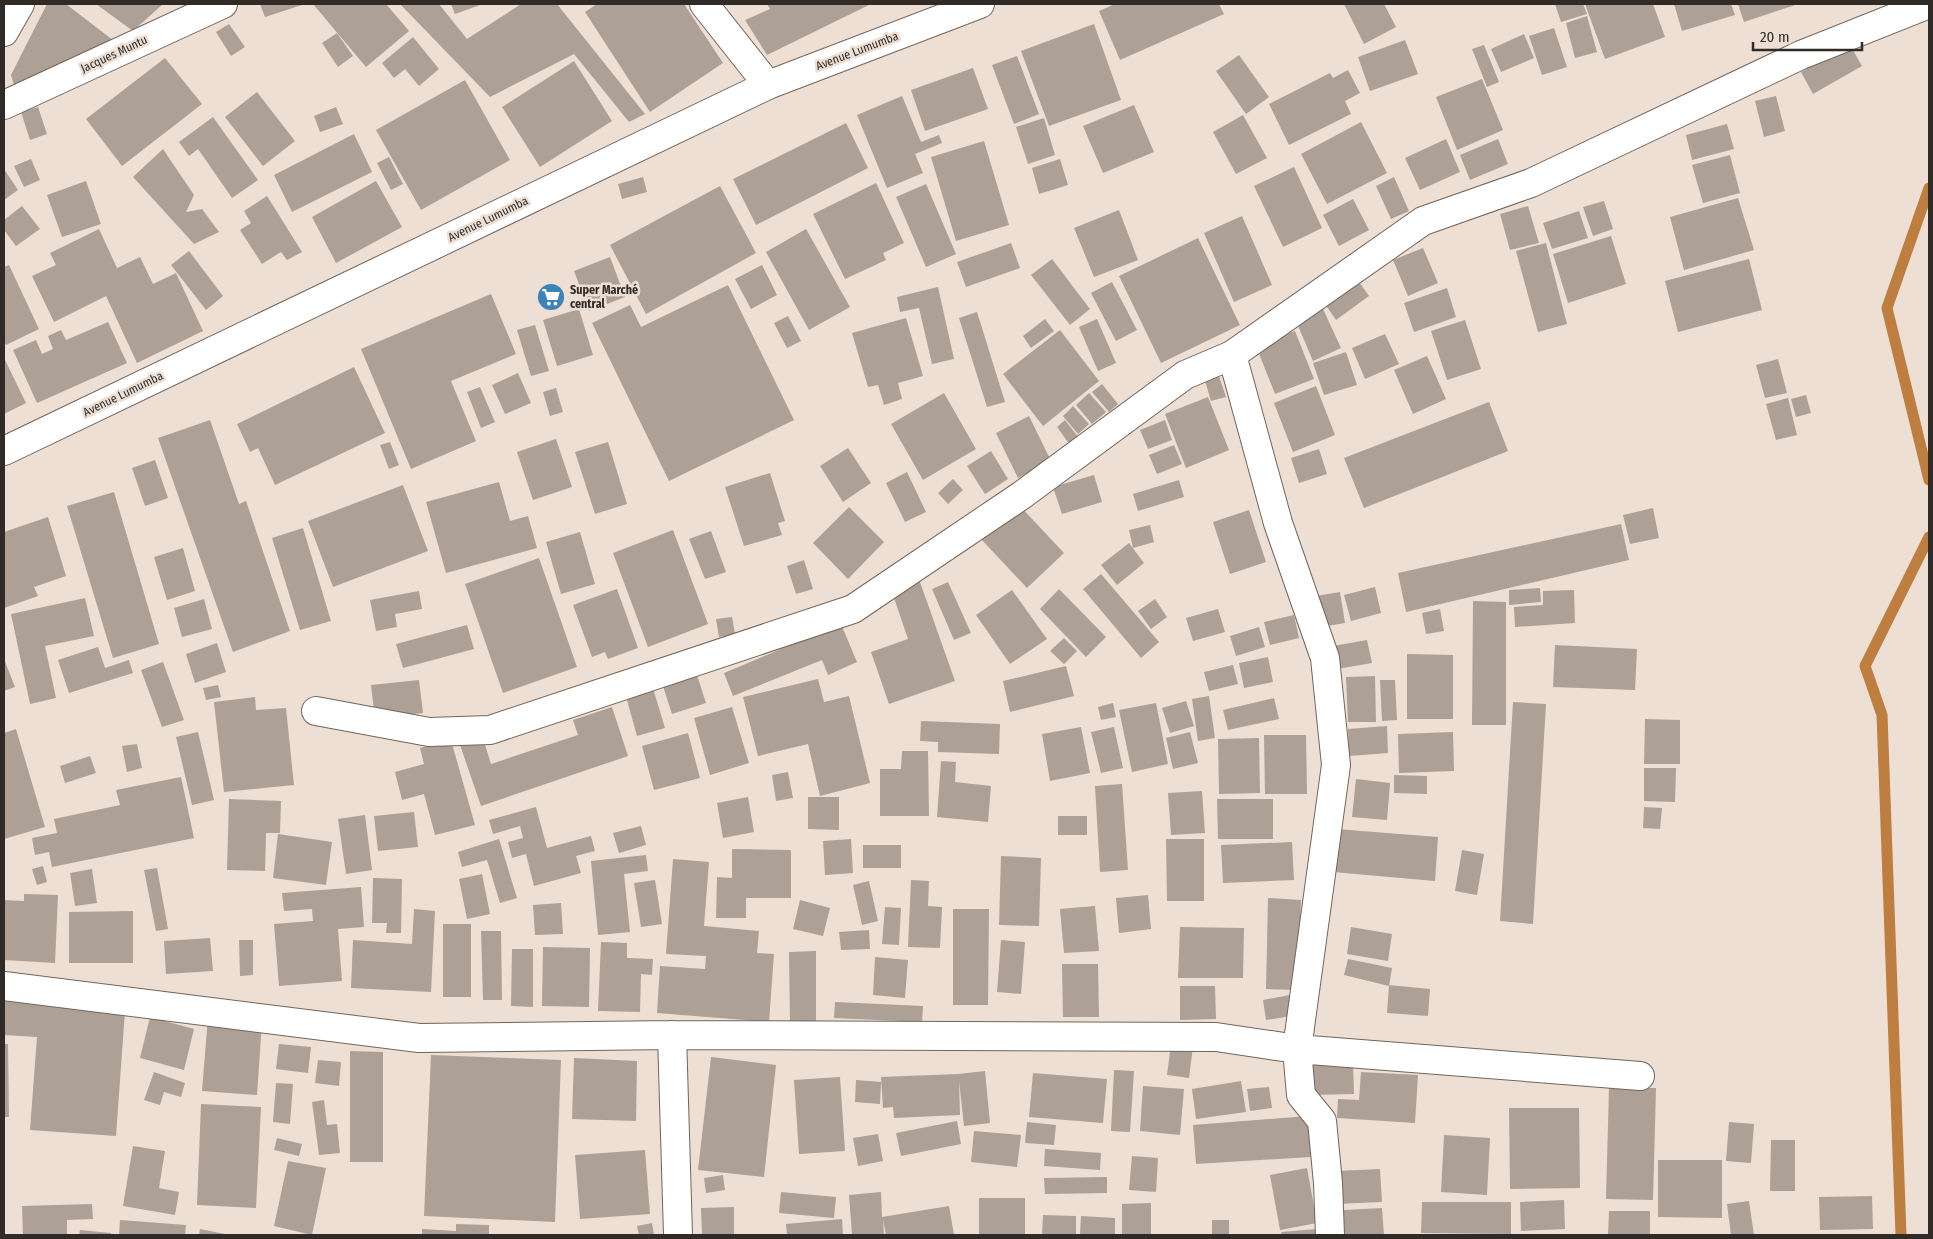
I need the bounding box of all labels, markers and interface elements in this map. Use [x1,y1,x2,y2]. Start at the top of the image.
scale bar [1753,20,1862,52]
text: 20 m [1760,28,1790,46]
street label: Avenue Lumumba [814,29,900,73]
street label: Jacques Muntu [78,32,150,76]
street label: Avenue Lumumba [446,194,530,244]
supermarket icon: Super Marché central [536,282,566,312]
place label: Super Marché central [570,283,638,311]
street label: Avenue Lumumba [81,369,165,419]

